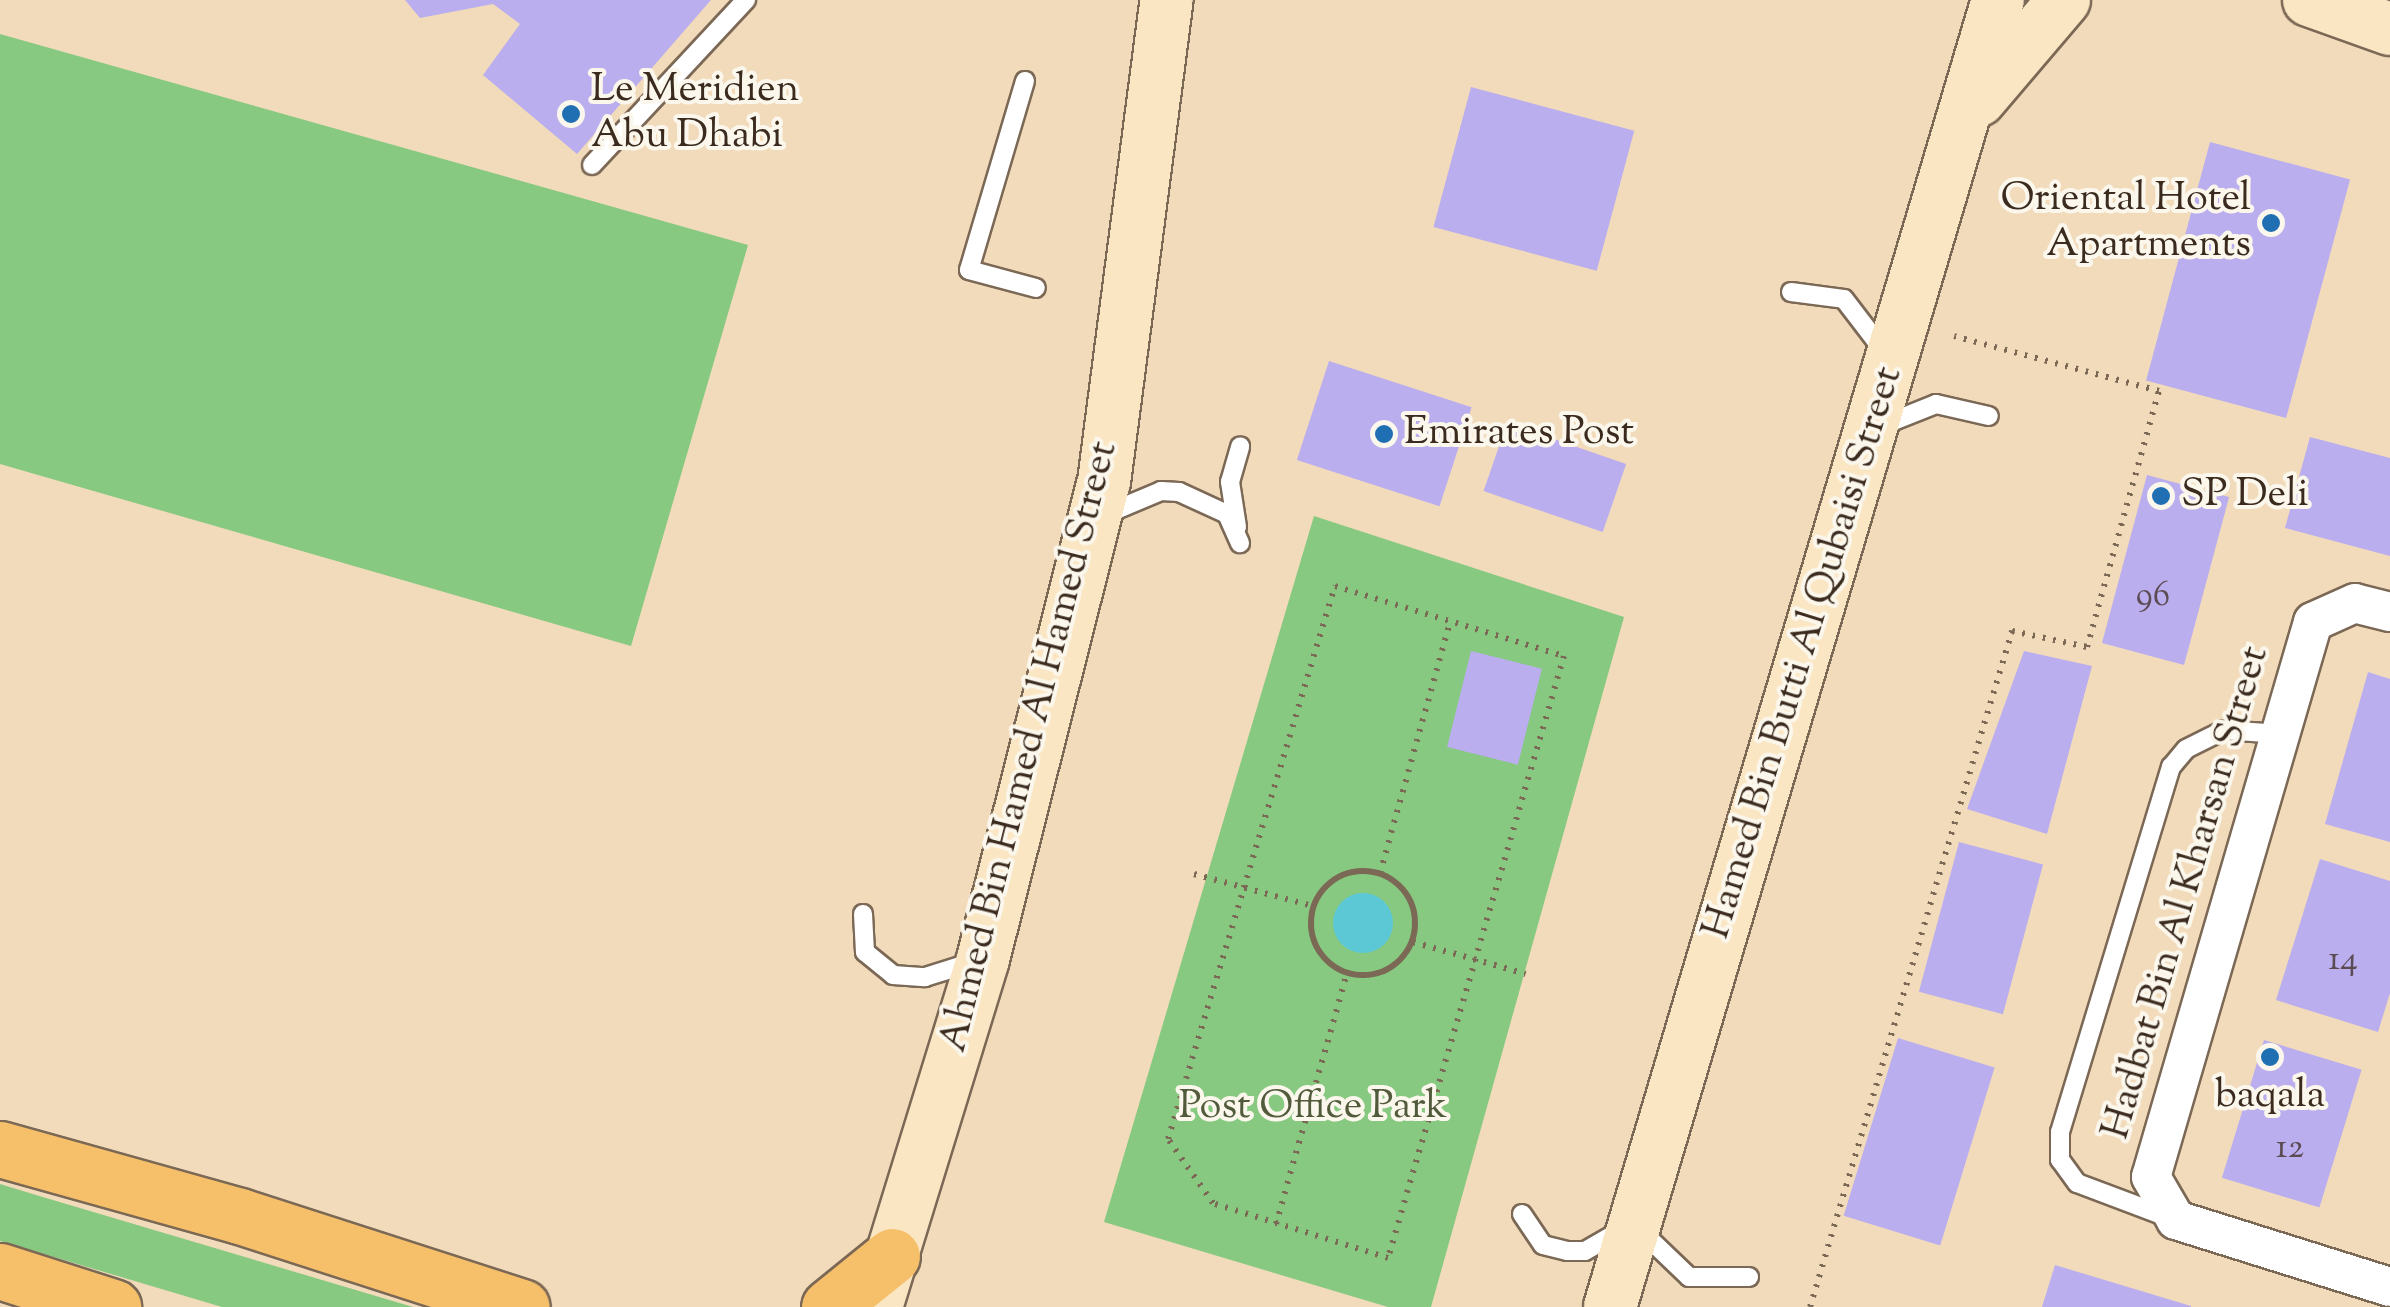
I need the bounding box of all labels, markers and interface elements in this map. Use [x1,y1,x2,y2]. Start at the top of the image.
place label: Le Meridien Abu Dhabi [591,67,799,161]
marker: Le Meridien Abu Dhabi [560,103,582,125]
place label: Oriental Hotel Apartments [2000,176,2251,270]
marker: Oriental Hotel Apartments [2260,212,2282,234]
street label: Hamed Bin Butti Al Qubaisi Street [1694,361,1914,945]
place label: Emirates Post [1404,410,1634,458]
marker: Emirates Post [1373,423,1395,445]
street label: Ahmed Bin Hamed Al Hamed Street [931,437,1129,1057]
place label: SP Deli [2181,472,2309,520]
marker: SP Deli [2150,485,2172,507]
house number: 96 [2136,576,2170,618]
street label: Hadbat Bin Al Kharsan Street [2094,641,2280,1145]
house number: 14 [2328,940,2358,982]
marker: baqala [2259,1046,2281,1068]
place label: baqala [2215,1073,2325,1121]
park label: Post Office Park [1179,1084,1447,1132]
house number: 12 [2276,1128,2304,1170]

